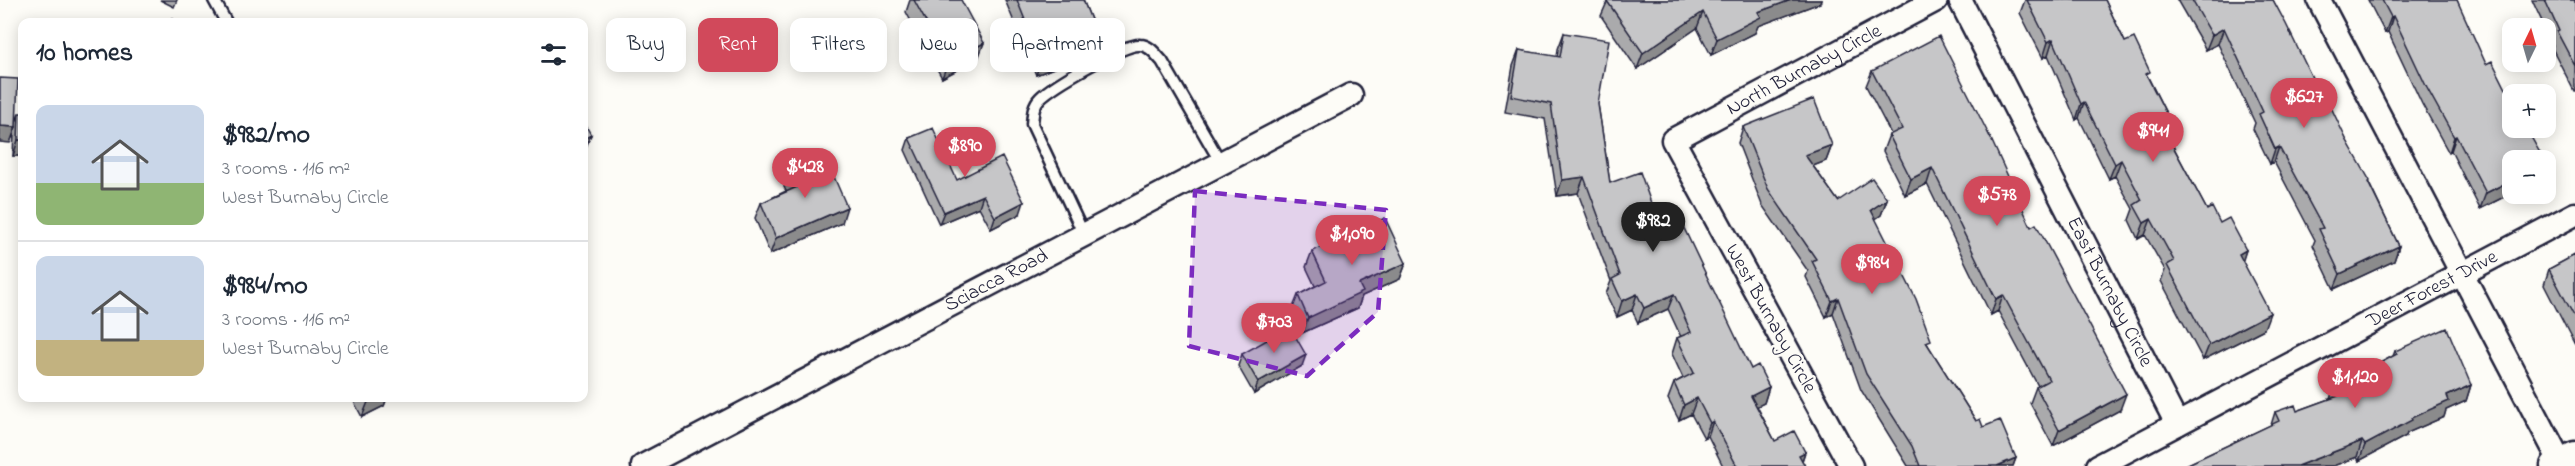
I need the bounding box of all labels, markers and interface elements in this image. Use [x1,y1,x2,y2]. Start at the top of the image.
street label: North Burnaby Circle [1722,17,1887,123]
chip: Buy [606,18,686,72]
chip: Rent [698,18,778,72]
chip: Filters [790,18,887,72]
chip: New [899,18,978,72]
chip: Apartment [990,18,1125,72]
north arrow [2502,18,2556,72]
map controls [2502,18,2556,204]
text: 10 homes [36,35,133,73]
icon: filters [537,38,570,71]
pin: $627 [2268,78,2340,129]
text: $627 [2284,83,2324,112]
button: + [2502,84,2556,138]
pin: $941 [2117,112,2189,163]
text: $982/mo [222,117,310,155]
text: $941 [2137,117,2169,146]
pin: $890 [929,127,1001,178]
icon: home [84,129,156,201]
text: $890 [948,132,982,161]
pin: $428 [769,148,841,199]
button: − [2502,150,2556,204]
text: $428 [786,153,824,182]
text: 3 rooms · 116 m² [222,155,350,184]
pin: $578 [1961,176,2033,227]
text: $578 [1977,181,2017,210]
text: West Burnaby Circle [222,184,389,213]
pin: $982 [1617,202,1689,253]
text: $982 [1635,207,1671,236]
street label: East Burnaby Circle [2059,212,2160,372]
pin: $1,090 [1303,215,1401,266]
text: $1,090 [1329,220,1375,249]
street label: West Burnaby Circle [1717,239,1823,399]
street label: Sciacca Road [940,242,1053,320]
street label: Deer Forest Drive [2361,243,2503,336]
pin: $984 [1836,244,1908,295]
text: $984 [1855,249,1889,278]
text: $984/mo [222,268,308,306]
icon: home [84,280,156,352]
pin: $703 [1238,303,1310,354]
text: 3 rooms · 116 m² [222,306,350,335]
text: $703 [1255,308,1293,337]
text: West Burnaby Circle [222,335,389,364]
pin: $1,120 [2306,358,2404,409]
text: $1,120 [2332,363,2378,392]

